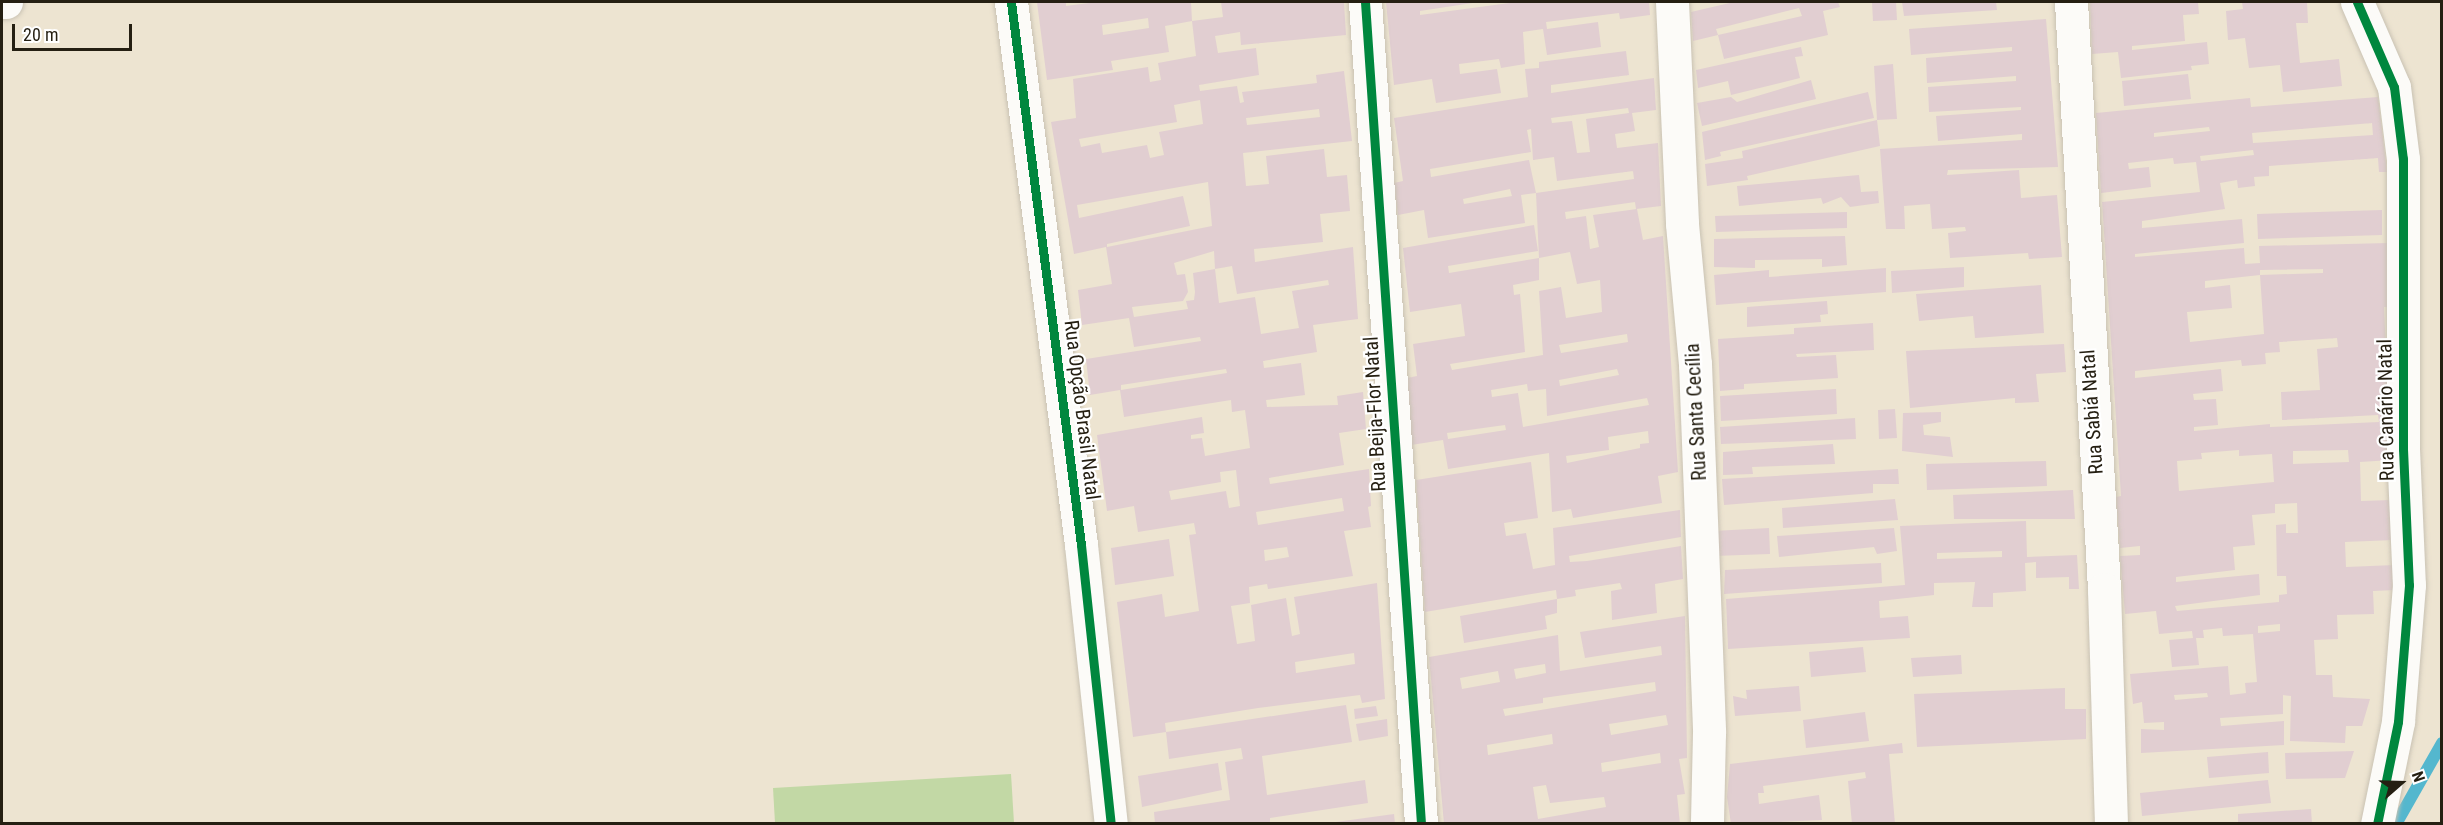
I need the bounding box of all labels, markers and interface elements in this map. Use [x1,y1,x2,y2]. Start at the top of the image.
scale bar [15,12,135,50]
text: 20 m [23,24,58,45]
street label: Rua Opção Brasil Natal [1059,319,1105,501]
street label: Rua Beija-Flor Natal [1359,336,1391,492]
street label: Rua Canário Natal [2373,339,2399,481]
street label: Rua Santa Cecília [1680,343,1712,481]
street label: Rua Sabiá Natal [2076,349,2108,475]
north arrow [2371,753,2431,813]
text: N [2408,769,2429,785]

